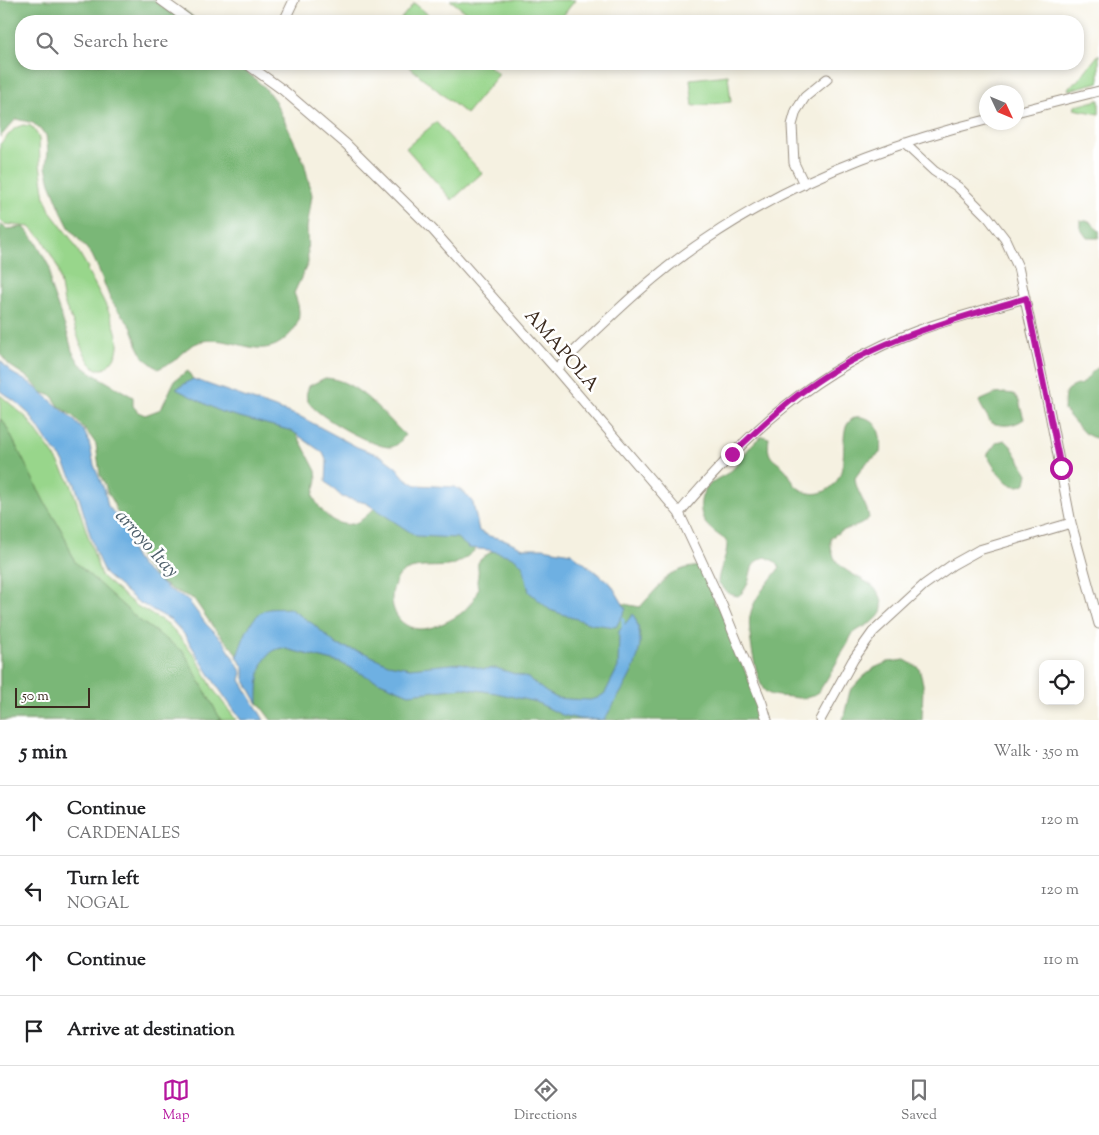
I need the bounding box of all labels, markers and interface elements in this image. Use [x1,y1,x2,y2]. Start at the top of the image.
search box [15,15,1084,70]
icon: search [33,29,61,57]
text: Search here [73,29,168,56]
north arrow [979,85,1024,130]
street label: AMAPOLA [517,304,605,399]
route end [721,443,744,466]
route start [1050,457,1073,480]
water label: arroyo Itay [107,503,185,585]
map controls [1039,660,1084,705]
button: locate [1039,660,1084,705]
scale bar [15,685,90,708]
text: 50 m [22,687,49,707]
text: 5 min [20,738,67,768]
text: Walk · 350 m [994,741,1079,764]
text: Continue [67,796,146,823]
icon: ahead [20,807,48,835]
text: 120 m [1041,809,1079,832]
text: CARDENALES [67,823,180,846]
text: Turn left [67,866,139,893]
icon: left [20,877,48,905]
text: 120 m [1041,879,1079,902]
text: NOGAL [67,893,129,916]
icon: ahead [20,947,48,975]
text: Continue [67,947,146,974]
text: 110 m [1043,949,1079,972]
icon: arrive [20,1017,48,1045]
text: Arrive at destination [67,1017,235,1044]
tab: Map [162,1076,190,1126]
tab: Directions [514,1076,577,1126]
tab: Saved [901,1076,937,1126]

